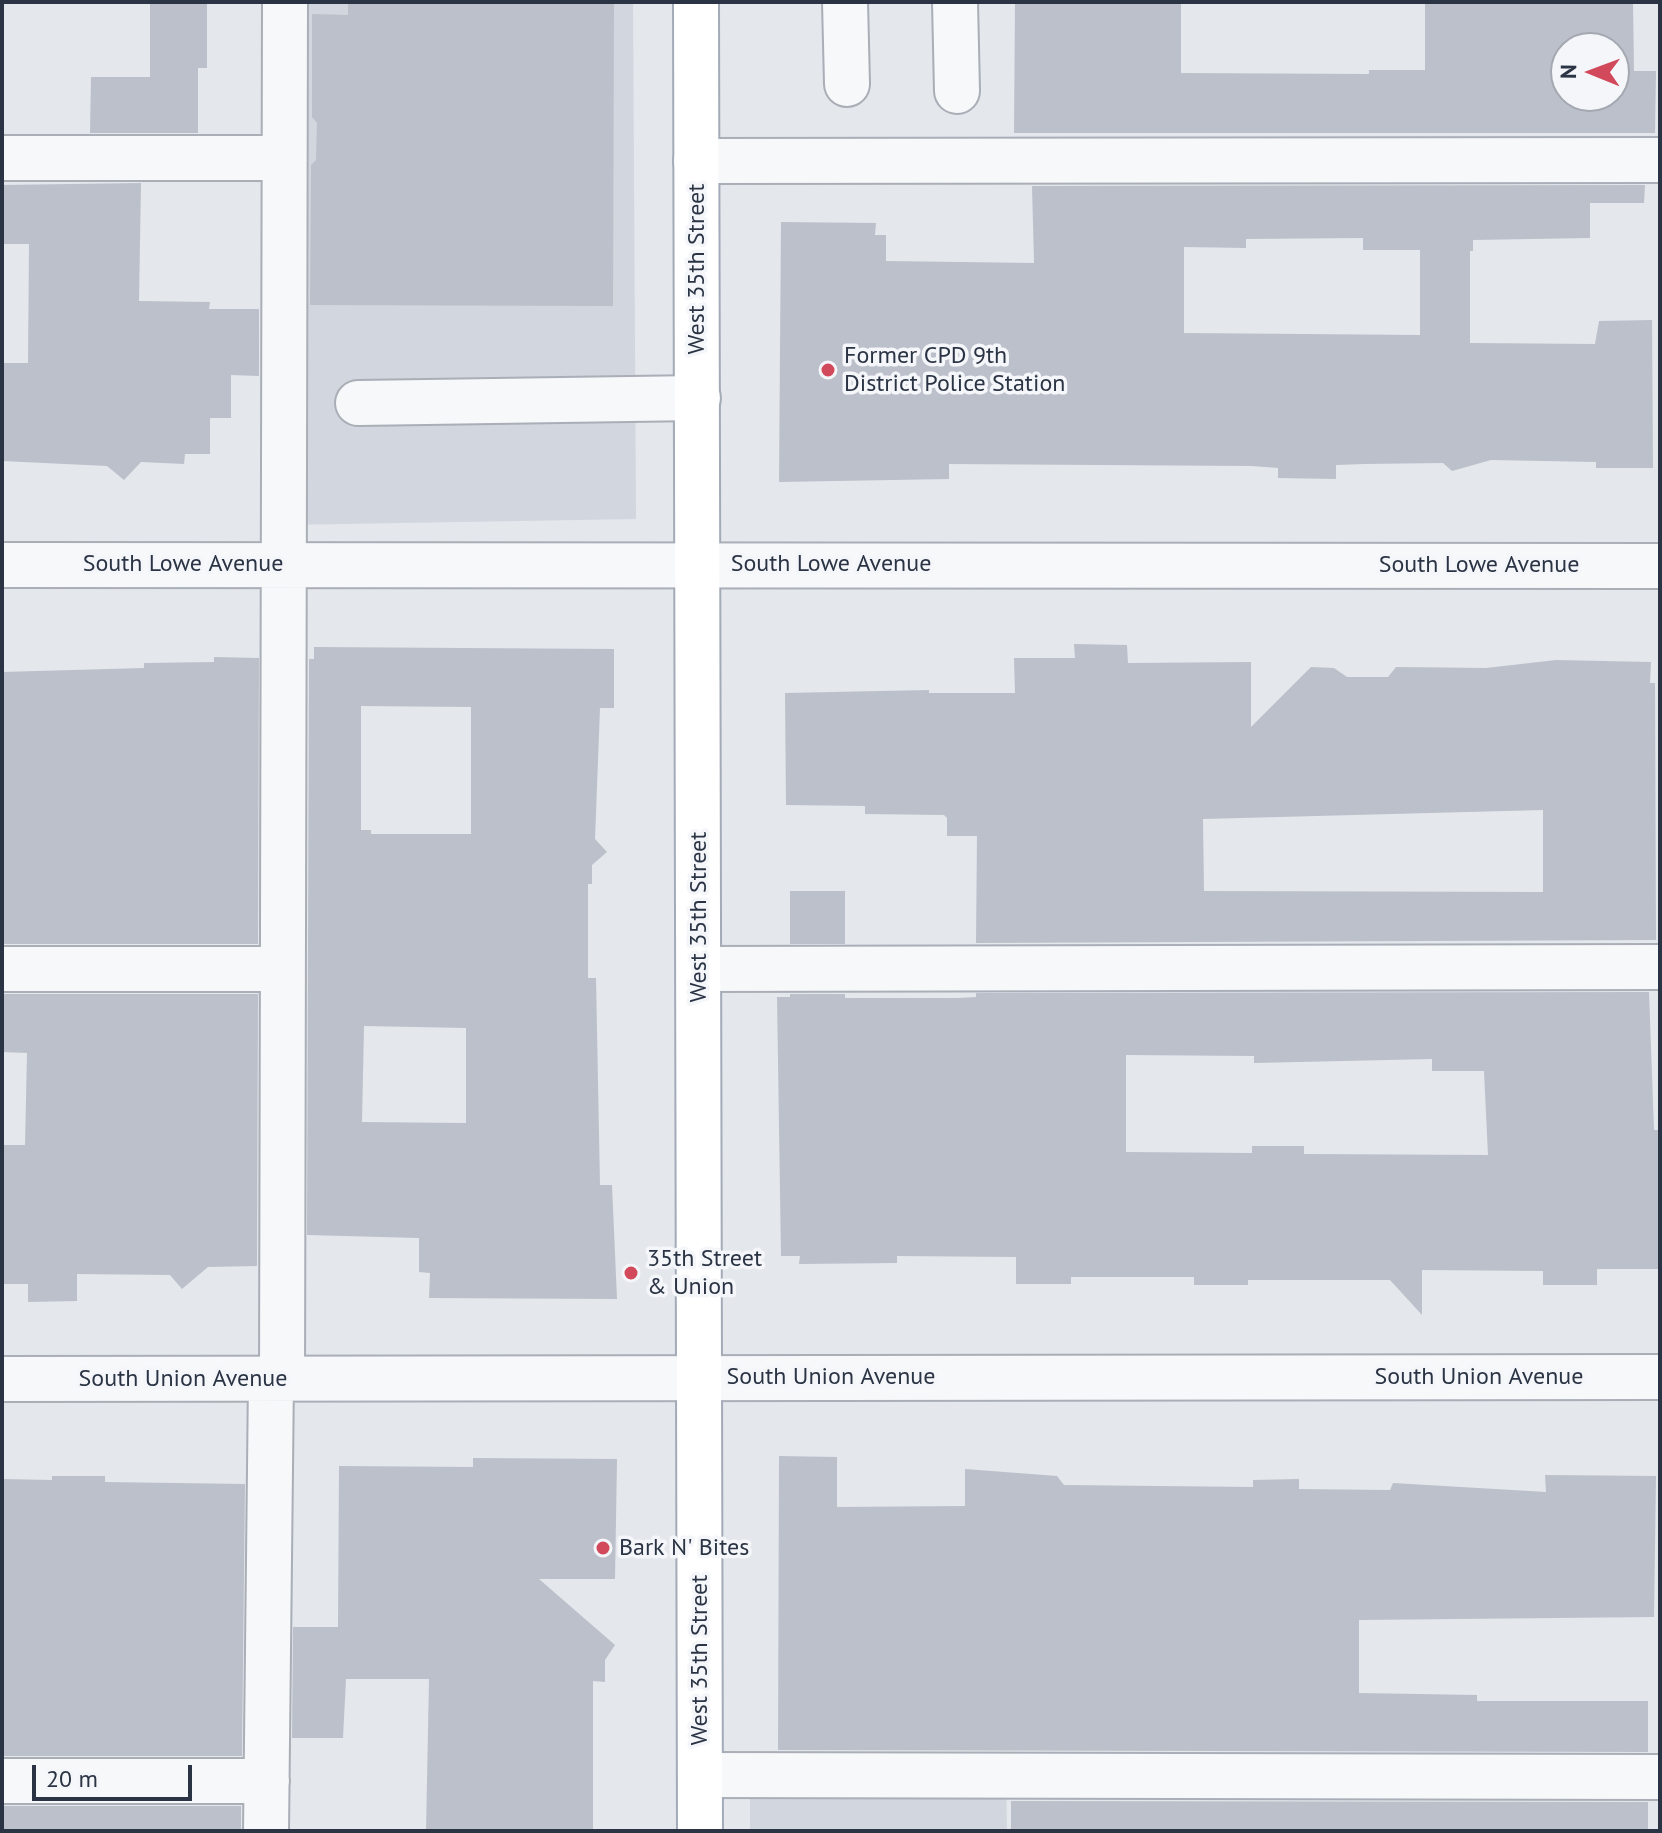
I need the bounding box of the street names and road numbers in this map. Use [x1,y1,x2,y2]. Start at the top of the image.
street label: West 35th Street [683,184,711,354]
street label: South Lowe Avenue [83,550,283,578]
street label: South Lowe Avenue [731,550,931,578]
street label: South Lowe Avenue [1379,551,1579,579]
street label: West 35th Street [685,832,713,1002]
street label: South Union Avenue [727,1363,935,1391]
street label: South Union Avenue [1375,1363,1583,1391]
street label: South Union Avenue [79,1365,287,1393]
street label: West 35th Street [686,1575,714,1745]

